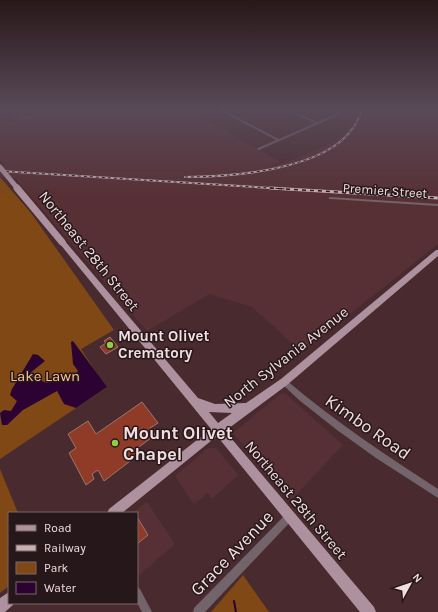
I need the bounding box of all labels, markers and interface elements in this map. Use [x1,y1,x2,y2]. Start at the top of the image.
street label: Premier Street [342,180,428,201]
street label: Northeast 28th Street [35,187,143,315]
street label: North Sylvania Avenue [220,303,352,411]
place label: Mount Olivet Crematory [118,327,210,362]
marker: Mount Olivet Crematory [105,340,115,350]
park label: Lake Lawn [10,367,80,385]
street label: Kimbo Road [321,389,415,465]
place label: Mount Olivet Chapel [123,422,233,465]
street label: Northeast 28th Street [241,437,351,563]
marker: Mount Olivet Chapel [110,438,120,448]
street label: Grace Avenue [186,506,278,600]
legend [8,512,138,604]
text: Road [44,521,72,535]
text: Railway [44,541,86,555]
text: Park [44,561,69,575]
north arrow [390,564,430,604]
text: N [410,571,425,585]
text: Water [44,581,77,595]

